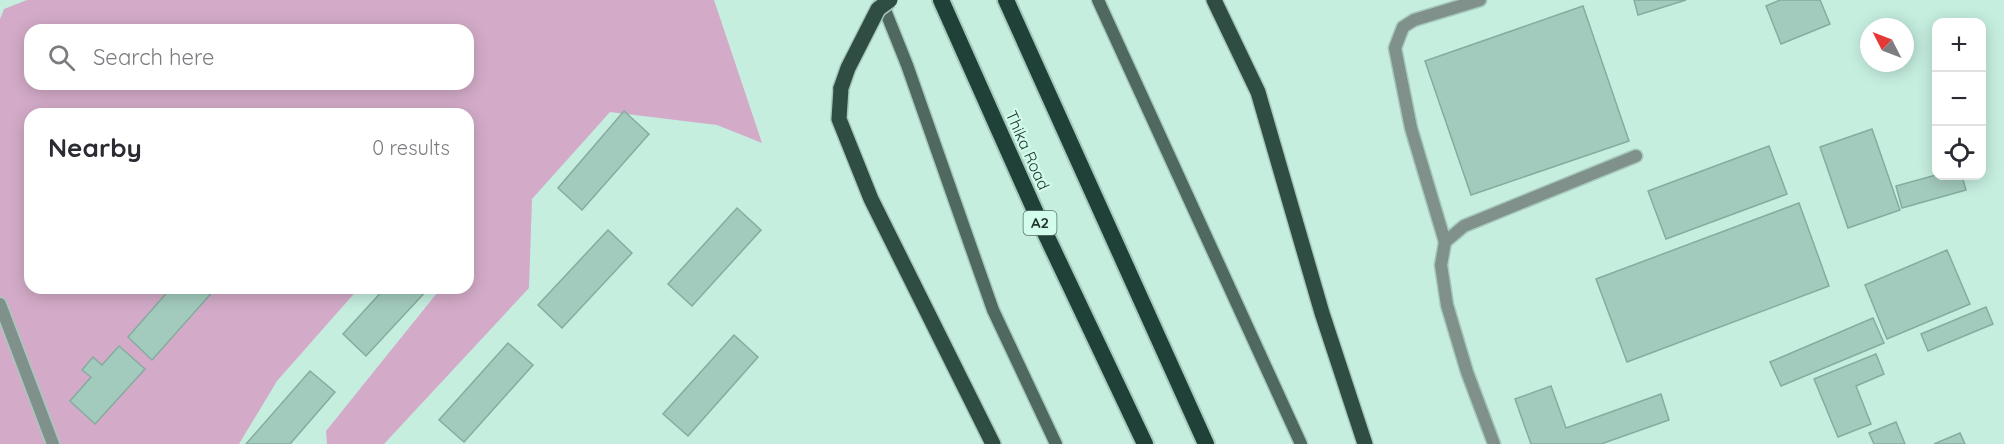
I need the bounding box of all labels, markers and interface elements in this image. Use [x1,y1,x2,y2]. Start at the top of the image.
north arrow [1860,18,1914,72]
map controls [1932,18,1986,180]
button: + [1932,18,1986,72]
search box [24,24,474,90]
icon: search [45,41,78,74]
text: Search here [93,43,214,71]
button: − [1932,72,1986,126]
street label: Thika Road [1002,107,1054,193]
button: locate [1932,126,1986,180]
text: Nearby [48,131,142,164]
text: 0 results [372,135,450,160]
road number: A2 [1024,211,1056,235]

